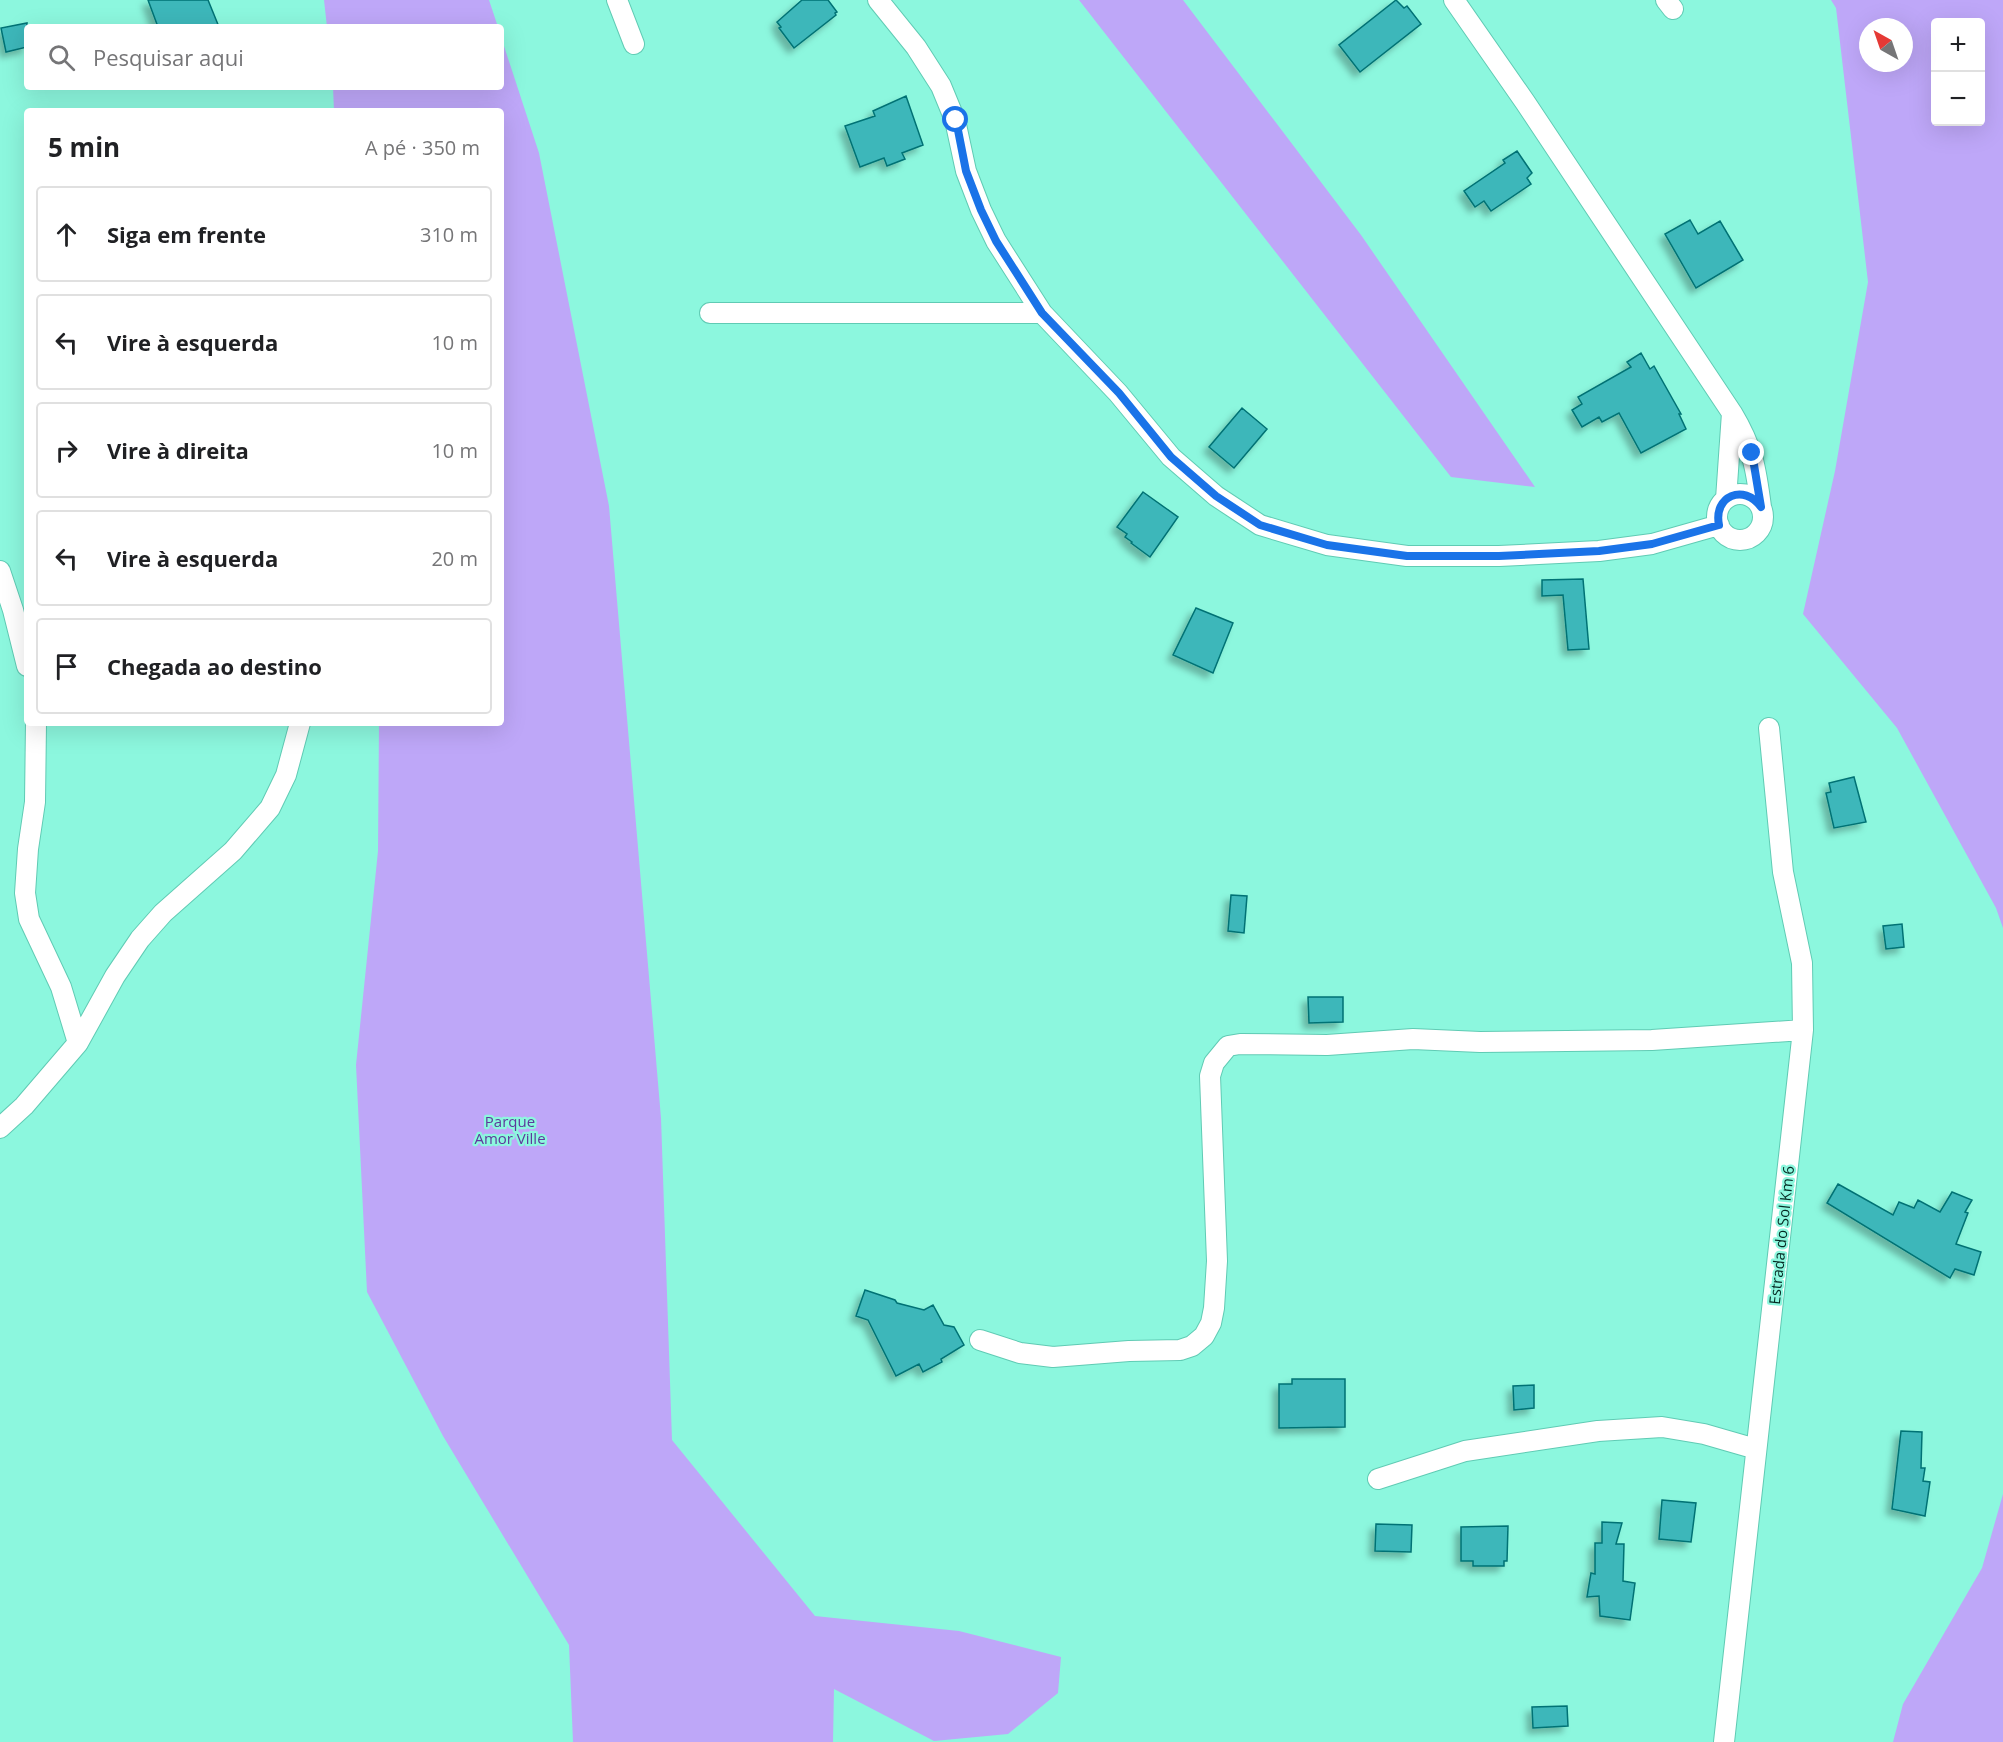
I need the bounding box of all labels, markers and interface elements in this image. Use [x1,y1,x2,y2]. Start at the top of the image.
north arrow [1859,18,1913,72]
map controls [1931,18,1985,126]
button: + [1931,18,1985,72]
search box [24,24,504,90]
icon: search [45,41,78,74]
text: Pesquisar aqui [93,42,244,72]
button: − [1931,72,1985,126]
route start [942,106,968,132]
text: 5 min [48,129,120,165]
text: A pé · 350 m [365,134,480,161]
icon: ahead [50,218,83,251]
text: Siga em frente [107,219,266,249]
text: 310 m [420,221,478,248]
icon: left [50,326,83,359]
text: Vire à esquerda [107,327,278,357]
text: 10 m [431,329,478,356]
icon: right [50,434,83,467]
text: Vire à direita [107,435,249,465]
text: 10 m [431,437,478,464]
route end [1738,439,1764,465]
icon: left [50,542,83,575]
text: Vire à esquerda [107,543,278,573]
text: 20 m [431,545,478,572]
icon: arrive [50,650,83,683]
text: Chegada ao destino [107,651,322,681]
park label: Parque Amor Ville [474,1111,546,1148]
street label: Estrada do Sol Km 6 [1764,1165,1798,1305]

